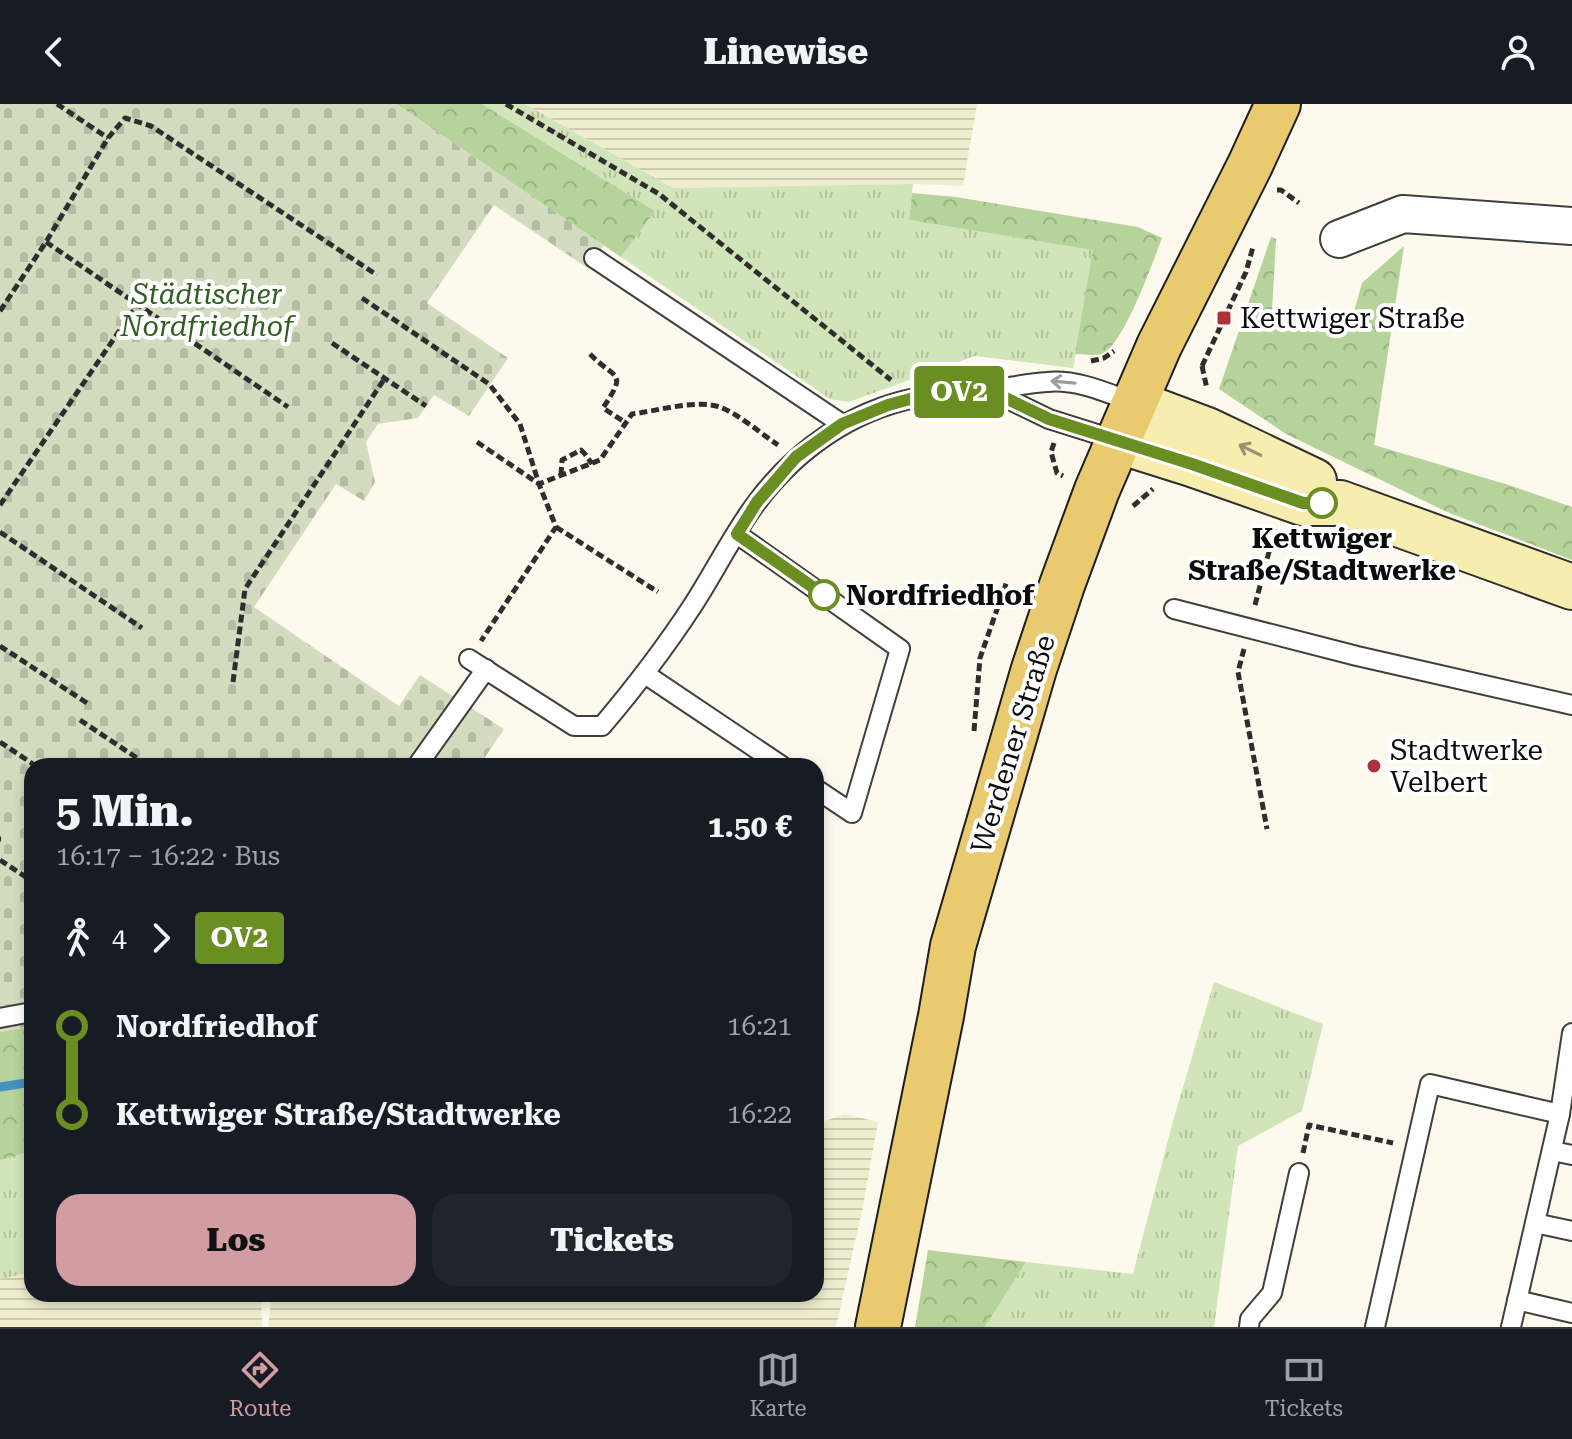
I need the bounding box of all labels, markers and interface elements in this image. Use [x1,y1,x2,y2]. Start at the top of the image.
icon: back [32,30,76,74]
icon: person [1496,30,1540,74]
text: Linewise [704,31,868,73]
park label: Städtischer Nordfriedhof [119,278,296,343]
place label: Kettwiger Straße [1240,302,1465,335]
marker: Kettwiger Straße [1215,309,1233,327]
line badge: OV2 [913,366,1005,418]
text: OV2 [930,375,988,408]
one-way arrow [1050,375,1077,390]
one-way arrow [1238,442,1262,457]
marker: Kettwiger Straße/Stadtwerke [1307,488,1337,518]
place label: Kettwiger Straße/Stadtwerke [1188,522,1456,587]
place label: Nordfriedhof [846,579,1035,612]
marker: Nordfriedhof [809,580,839,610]
street label: Werdener Straße [964,631,1062,857]
place label: Stadtwerke Velbert [1390,734,1543,799]
marker: Stadtwerke Velbert [1365,757,1383,775]
text: 5 Min. [56,785,194,837]
text: 1.50 € [708,809,792,844]
text: 16:17 – 16:22 · Bus [56,841,280,871]
icon: walk [56,916,100,960]
icon: forward [139,916,183,960]
text: OV2 [211,921,268,954]
text: 4 [112,923,127,953]
text: Nordfriedhof [116,1009,318,1044]
text: 16:21 [727,1011,792,1041]
text: Kettwiger Straße/Stadtwerke [116,1097,561,1132]
text: 16:22 [727,1099,792,1129]
button: Los [56,1194,416,1286]
button: Tickets [432,1194,792,1286]
tab: Route [229,1348,291,1421]
tab: Karte [750,1348,807,1421]
tab: Tickets [1265,1348,1343,1421]

